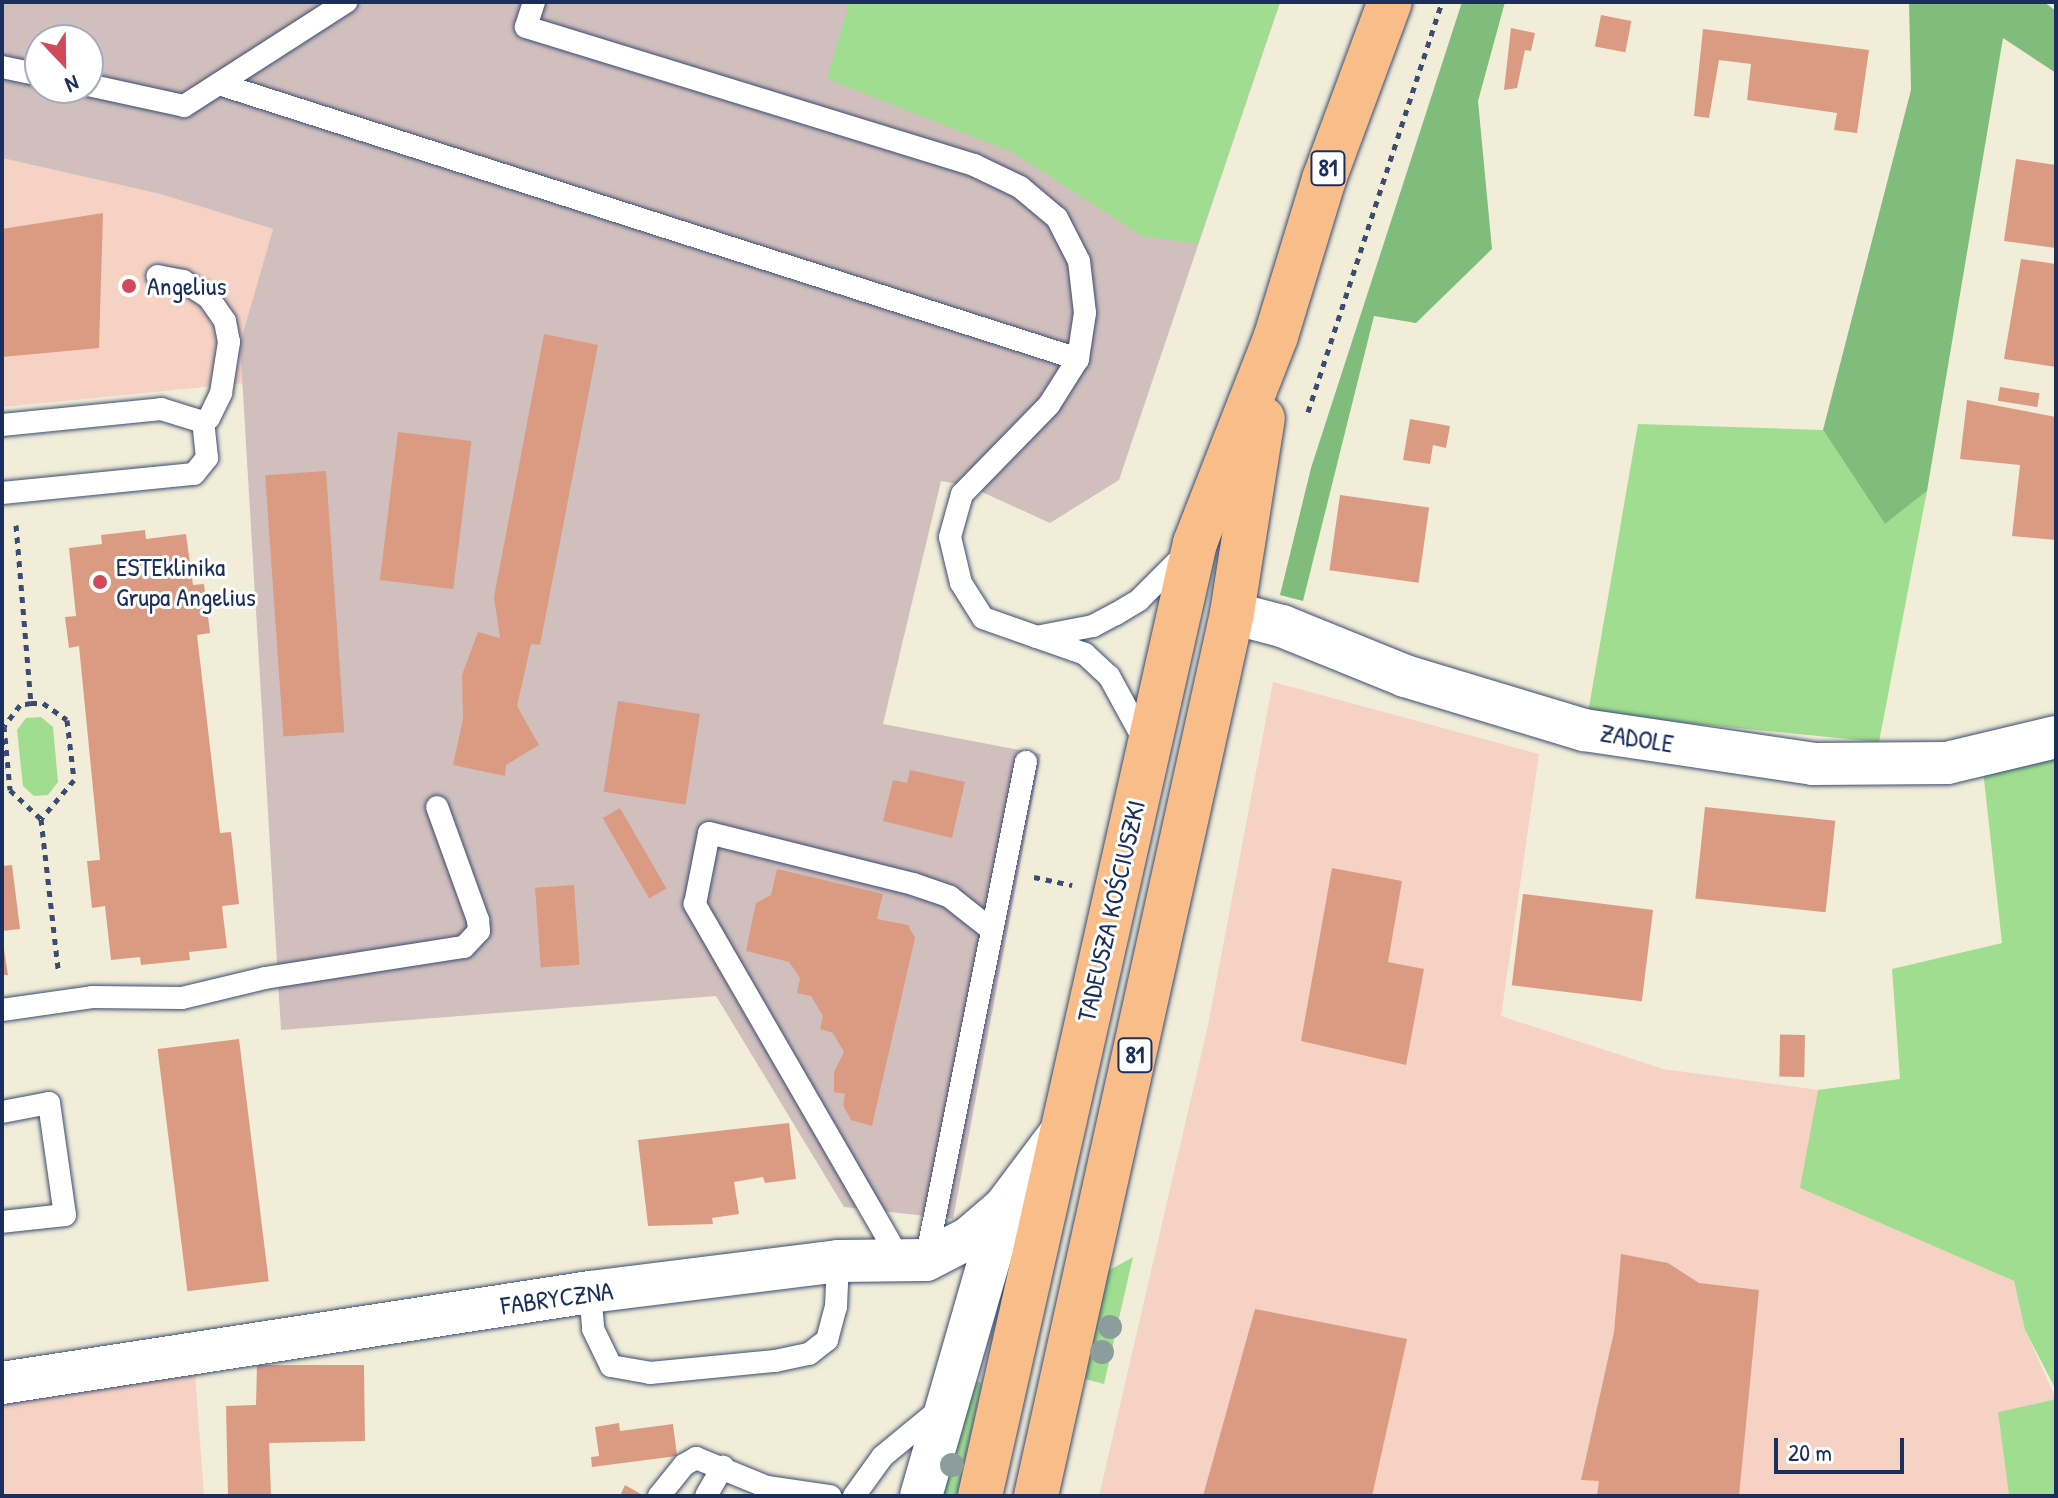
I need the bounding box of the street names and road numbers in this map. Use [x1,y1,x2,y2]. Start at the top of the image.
road number: 81 [1310,148,1346,188]
street label: ZADOLE [1598,717,1676,759]
street label: TADEUSZA KOŚCIUSZKI [1070,797,1152,1025]
road number: 81 [1117,1035,1153,1075]
street label: FABRYCZNA [499,1275,615,1321]

